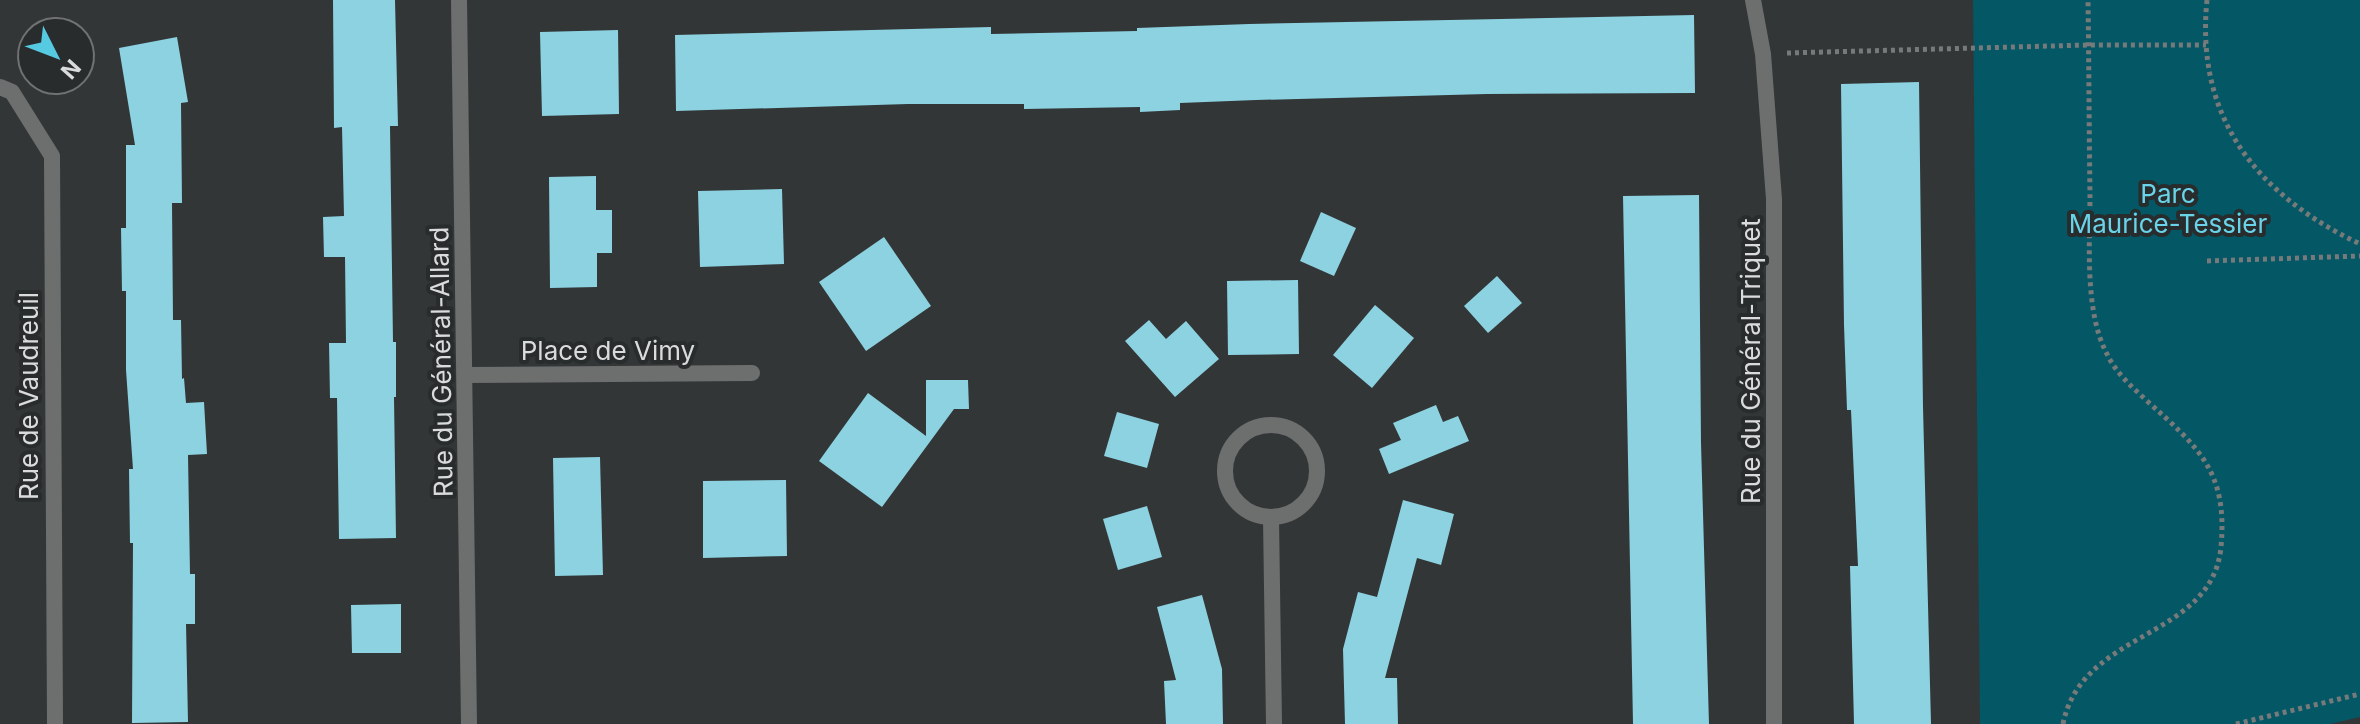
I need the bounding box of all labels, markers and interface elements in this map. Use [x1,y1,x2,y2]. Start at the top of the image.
north arrow [16,16,96,96]
text: N [56,54,86,84]
park label: Parc Maurice-Tessier [2069,178,2268,239]
street label: Rue du Général-Triquet [1735,218,1766,504]
street label: Rue du Général-Allard [423,227,459,497]
street label: Rue de Vaudreuil [13,292,44,500]
street label: Place de Vimy [521,335,695,366]

